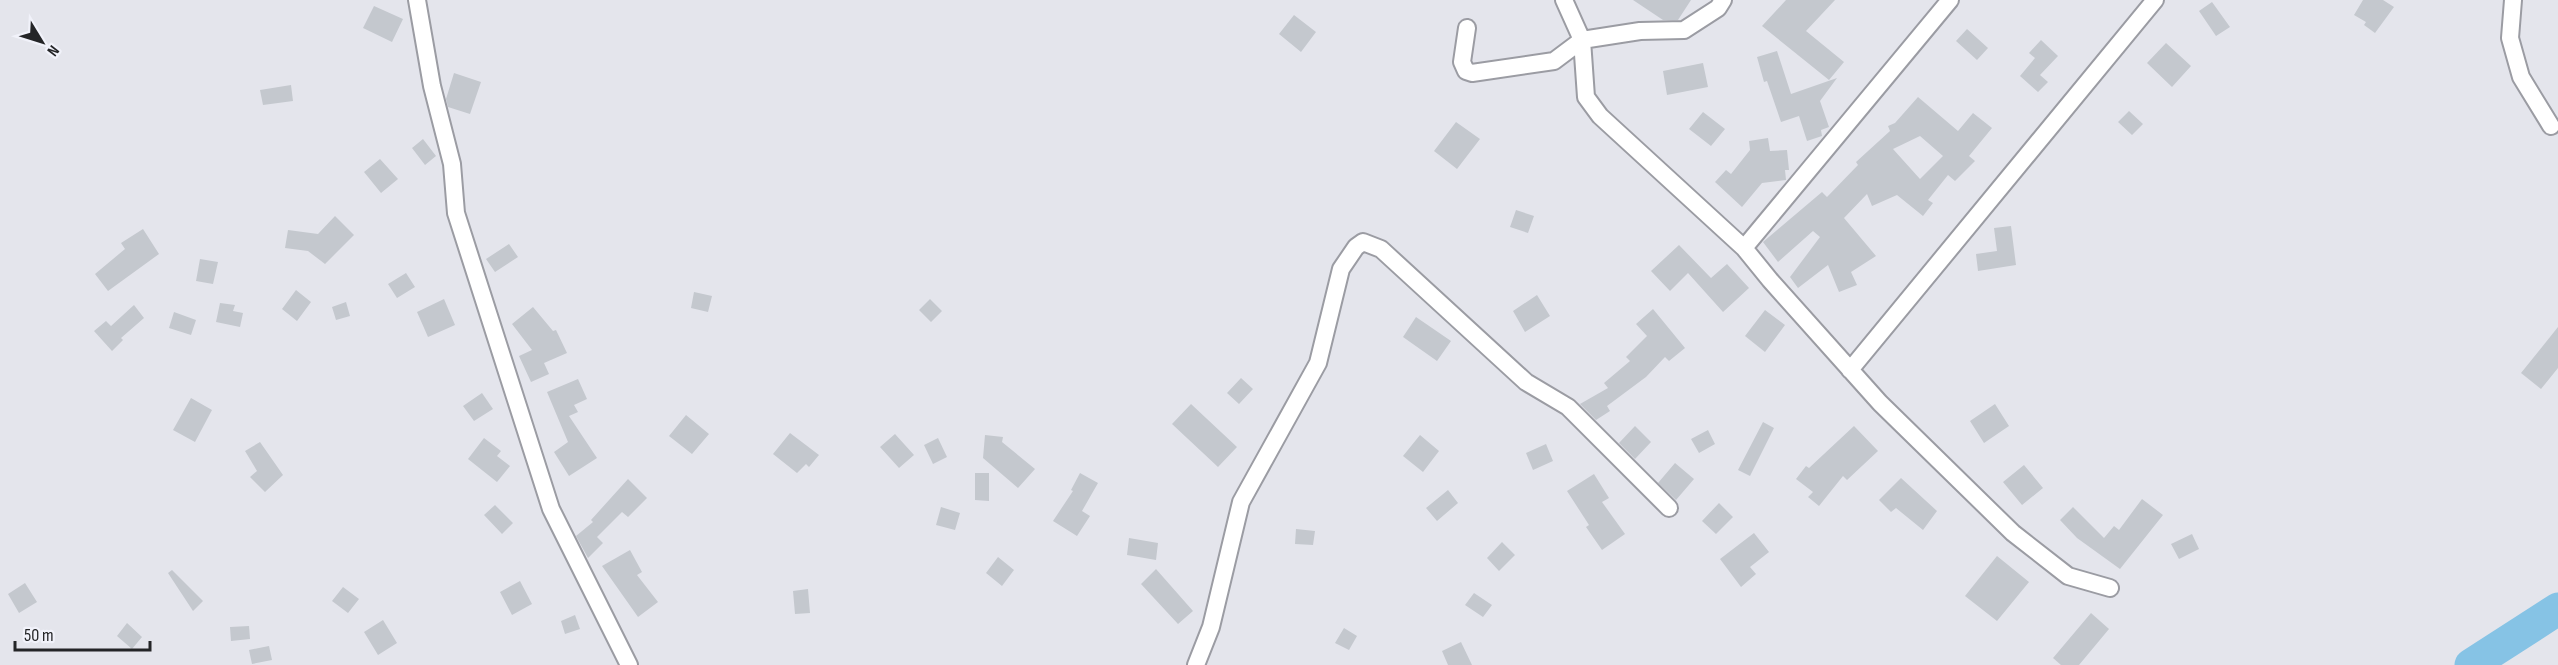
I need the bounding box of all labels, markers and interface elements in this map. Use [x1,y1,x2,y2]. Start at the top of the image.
north arrow [12,12,72,72]
text: N [43,41,63,60]
scale bar [15,614,150,652]
text: 50 m [24,625,54,646]

